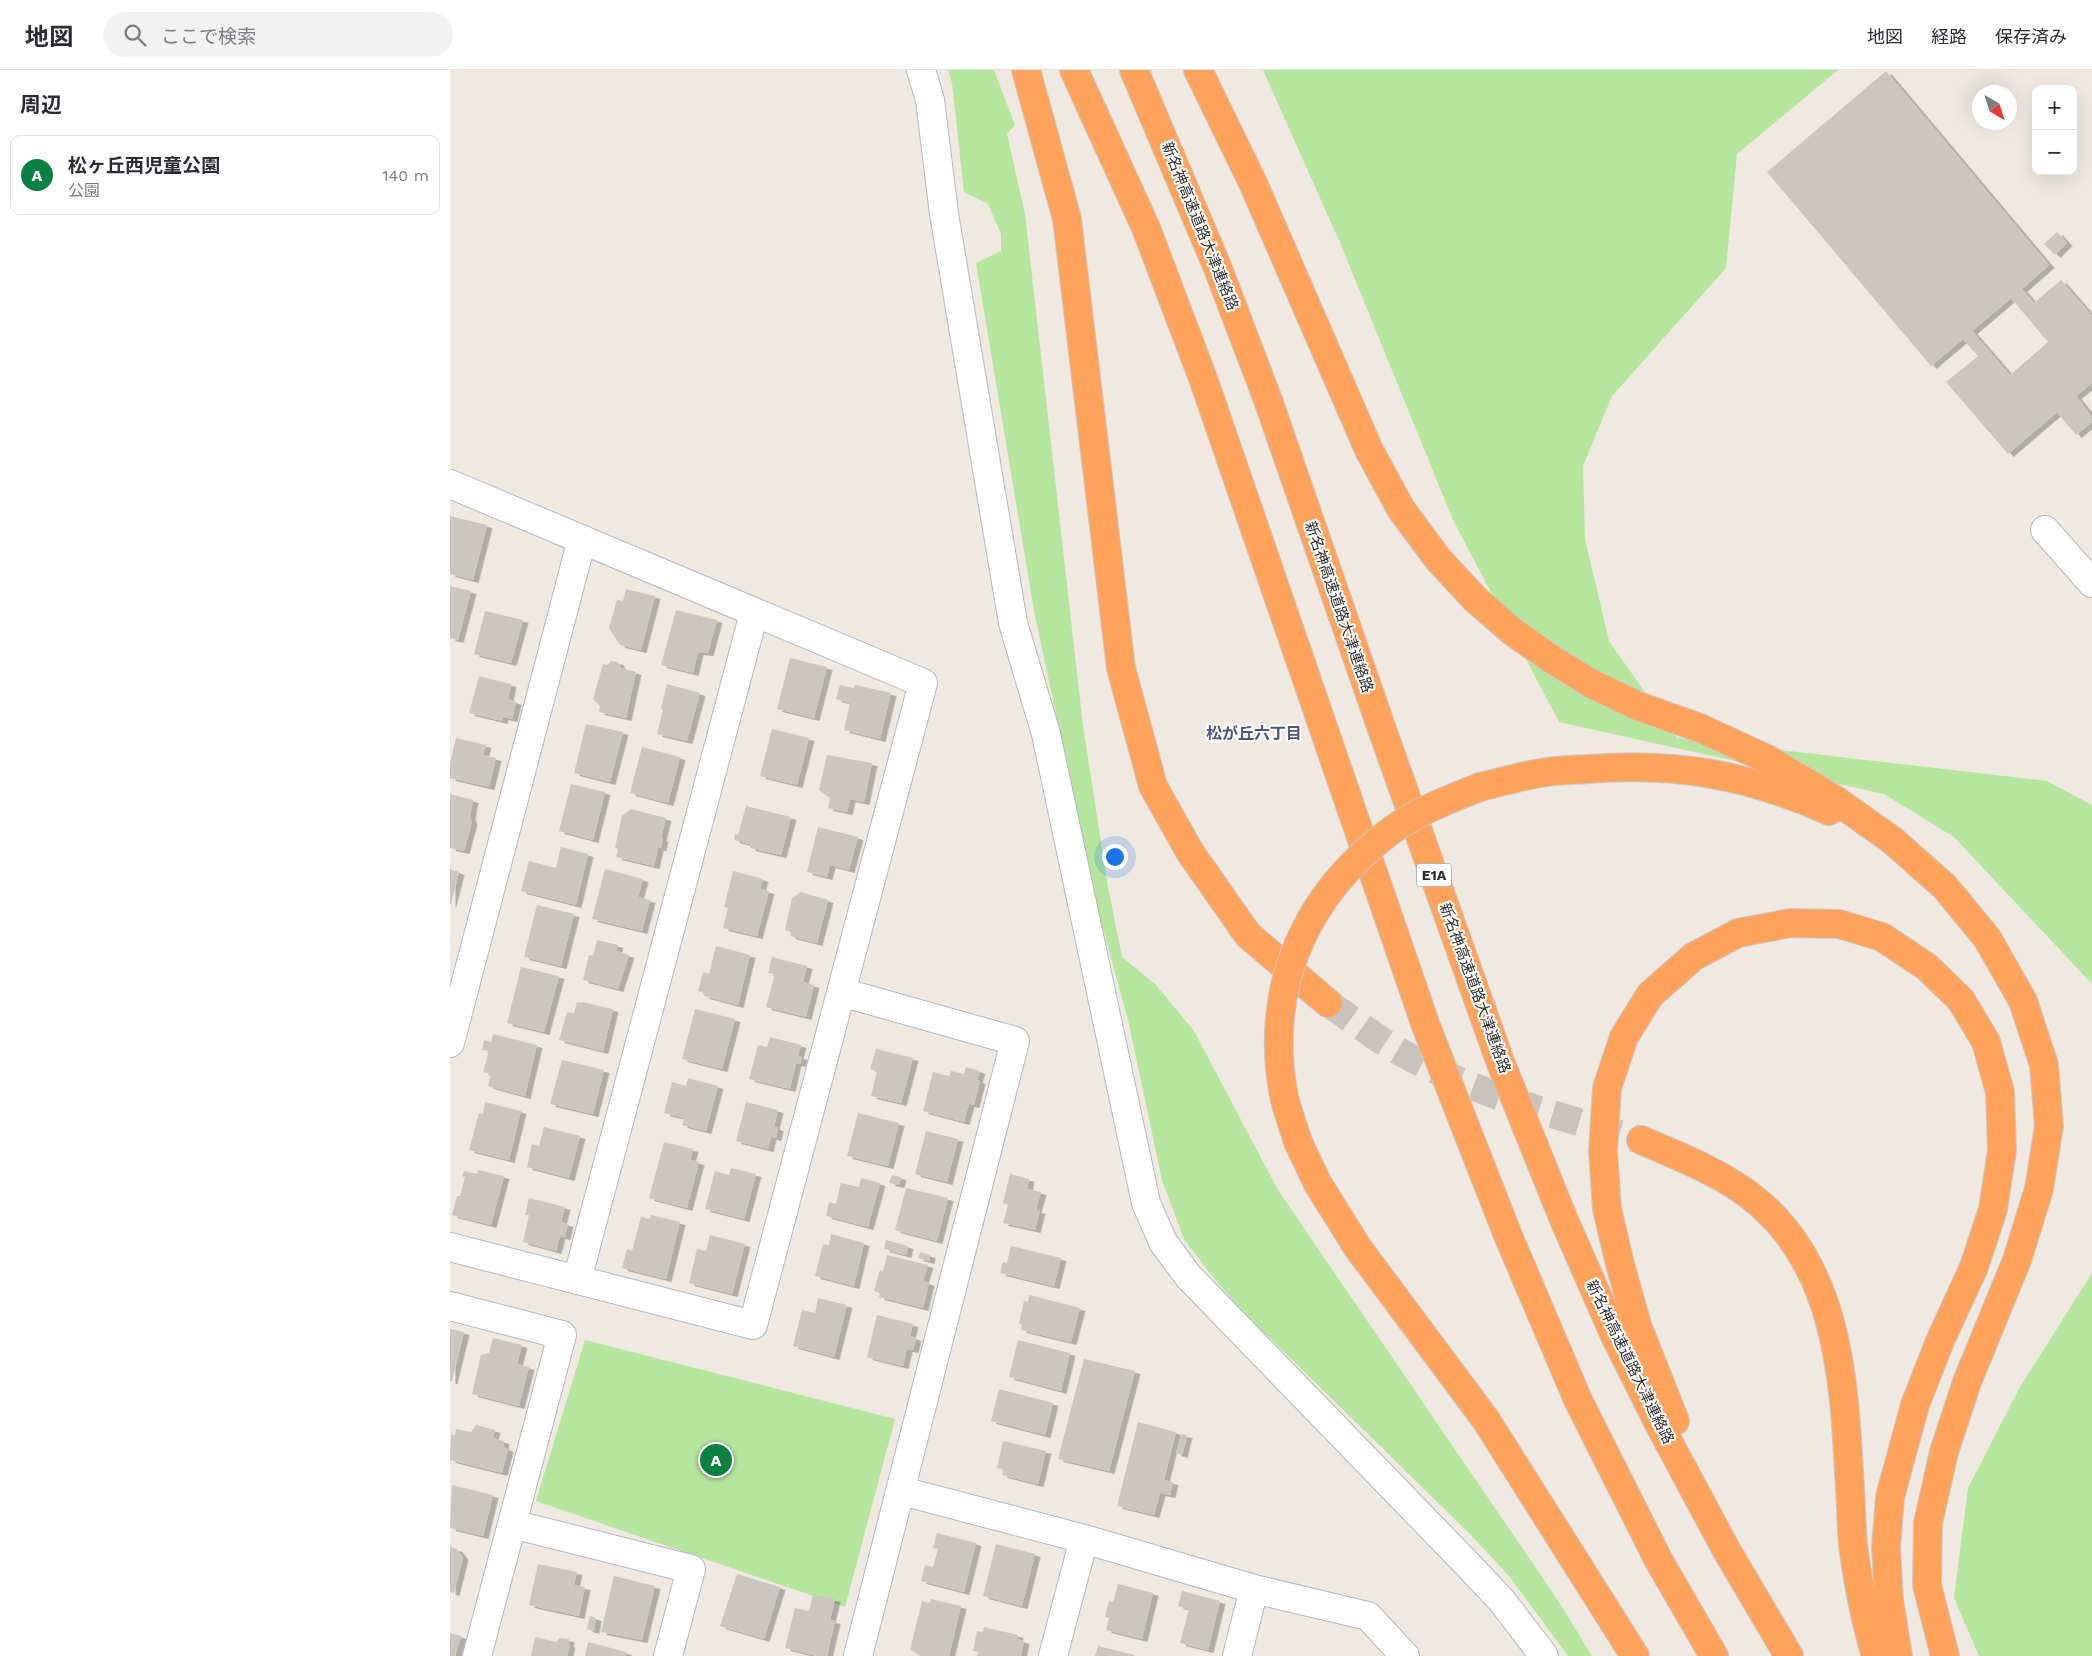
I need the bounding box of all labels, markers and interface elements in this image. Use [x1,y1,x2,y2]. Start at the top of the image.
search box [103,12,453,57]
icon: search [121,21,149,49]
text: 地図 [25,23,73,51]
text: ここで検索 [161,25,256,48]
text: 地図 [1867,26,1903,47]
text: 経路 [1931,26,1967,47]
text: 保存済み [1995,26,2067,47]
north arrow [1972,85,2017,130]
map controls [2032,85,2077,175]
button: + [2032,85,2077,130]
text: 周辺 [20,92,62,117]
button: − [2032,130,2077,175]
street label: 新名神高速道路大津連絡路 [1158,139,1242,313]
text: 松ヶ丘西児童公園 [68,154,220,177]
text: A [32,166,42,185]
text: 140 m [382,166,429,185]
text: 公園 [68,181,100,200]
street label: 新名神高速道路大津連絡路 [1301,519,1377,695]
district label: 松が丘六丁目 [1206,724,1302,743]
your location [1102,844,1128,870]
road number: E1A [1416,864,1452,886]
street label: 新名神高速道路大津連絡路 [1436,900,1514,1076]
street label: 新名神高速道路大津連絡路 [1582,1277,1678,1447]
pin: A [700,1441,732,1479]

